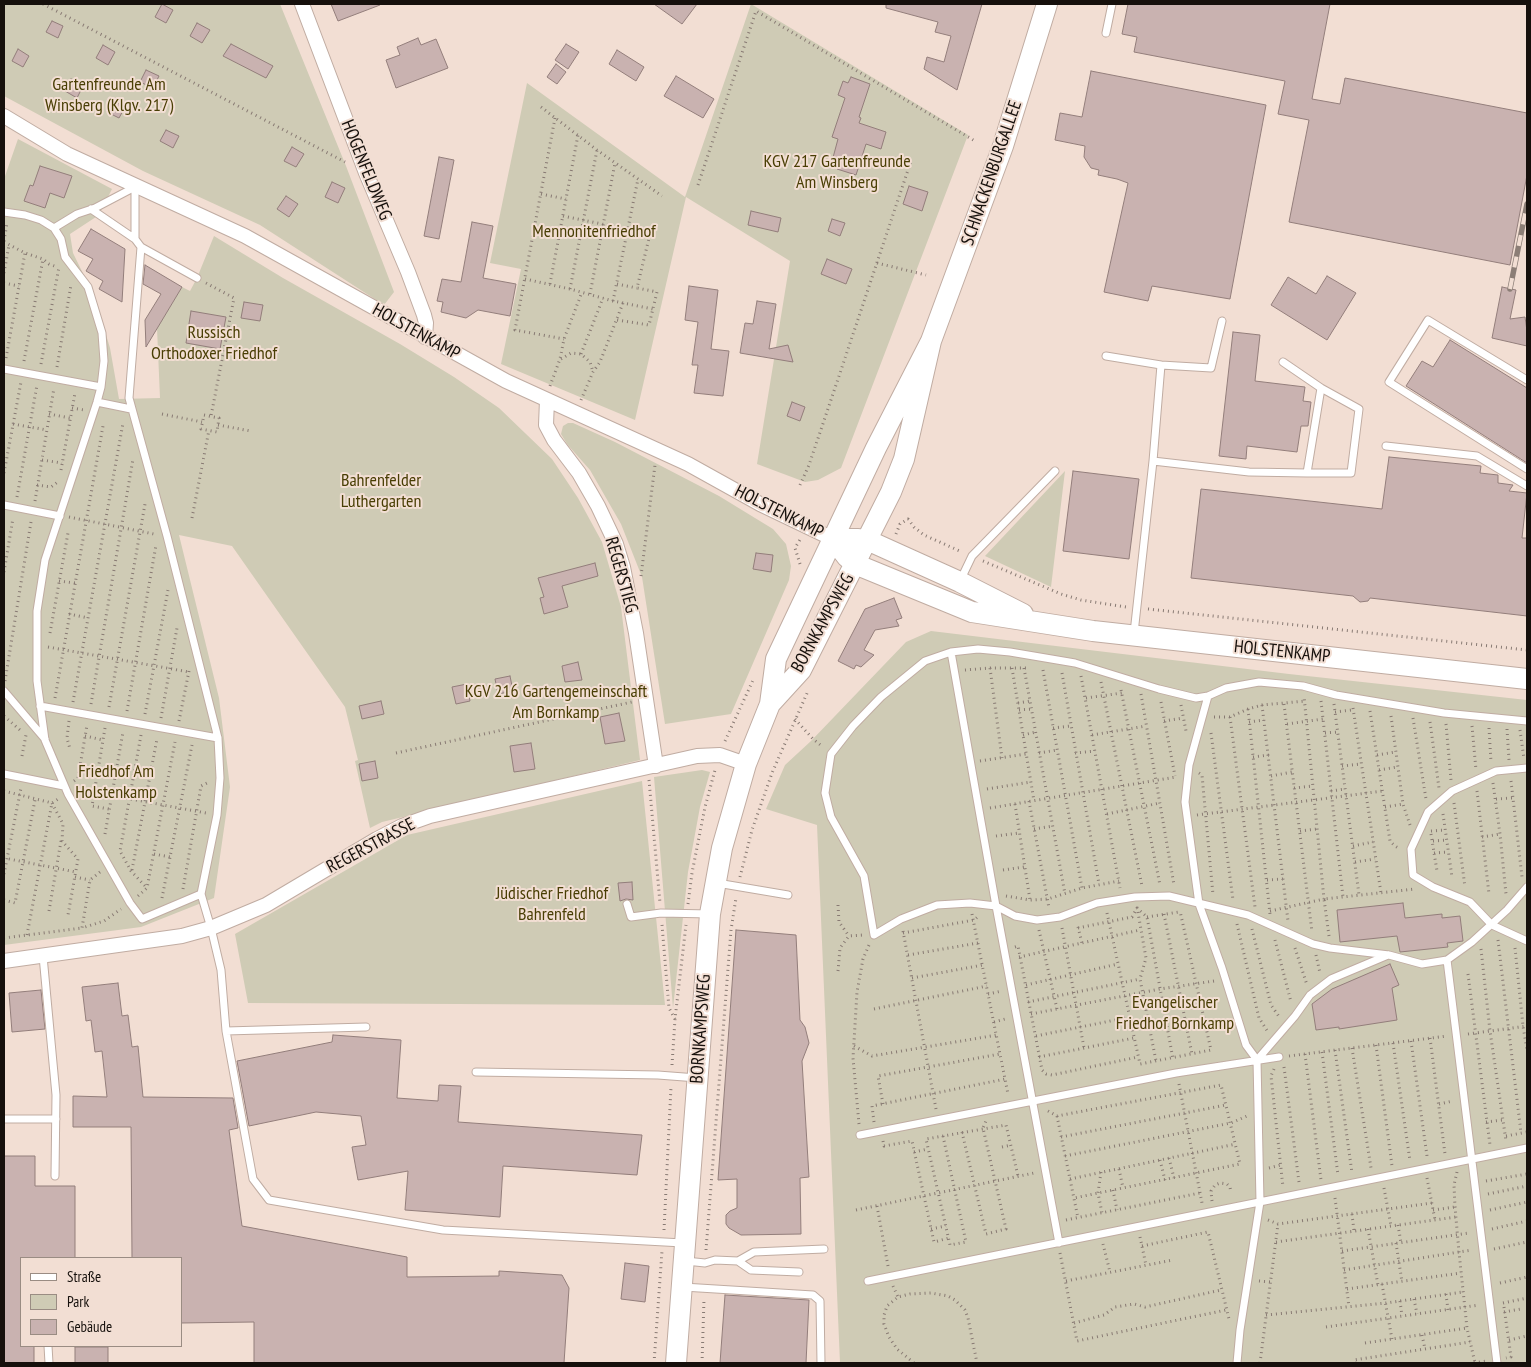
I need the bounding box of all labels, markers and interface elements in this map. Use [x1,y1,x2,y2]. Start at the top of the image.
park label: Gartenfreunde Am Winsberg (Klgv. 217) [45,74,173,116]
street label: SCHNACKENBURGALLEE [957,98,1027,248]
street label: HOGENFELDWEG [336,117,396,223]
park label: KGV 217 Gartenfreunde Am Winsberg [763,151,911,193]
park label: Mennonitenfriedhof [532,221,656,243]
street label: HOLSTENKAMP [368,299,464,365]
park label: Russisch Orthodoxer Friedhof [151,322,277,364]
park label: Bahrenfelder Luthergarten [341,470,421,512]
street label: HOLSTENKAMP [731,480,827,544]
street label: REGERSTIEG [600,534,642,616]
street label: BORNKAMPSWEG [787,570,859,676]
street label: HOLSTENKAMP [1233,636,1331,668]
park label: KGV 216 Gartengemeinschaft Am Bornkamp [465,681,647,724]
park label: Friedhof Am Holstenkamp [75,761,157,804]
street label: REGERSTRASSE [323,814,419,878]
park label: Jüdischer Friedhof Bahrenfeld [496,883,608,926]
street label: BORNKAMPSWEG [686,974,716,1084]
park label: Evangelischer Friedhof Bornkamp [1116,992,1234,1034]
legend [20,1257,182,1347]
text: Straße [67,1267,101,1286]
text: Park [67,1292,89,1311]
text: Gebäude [67,1317,112,1336]

